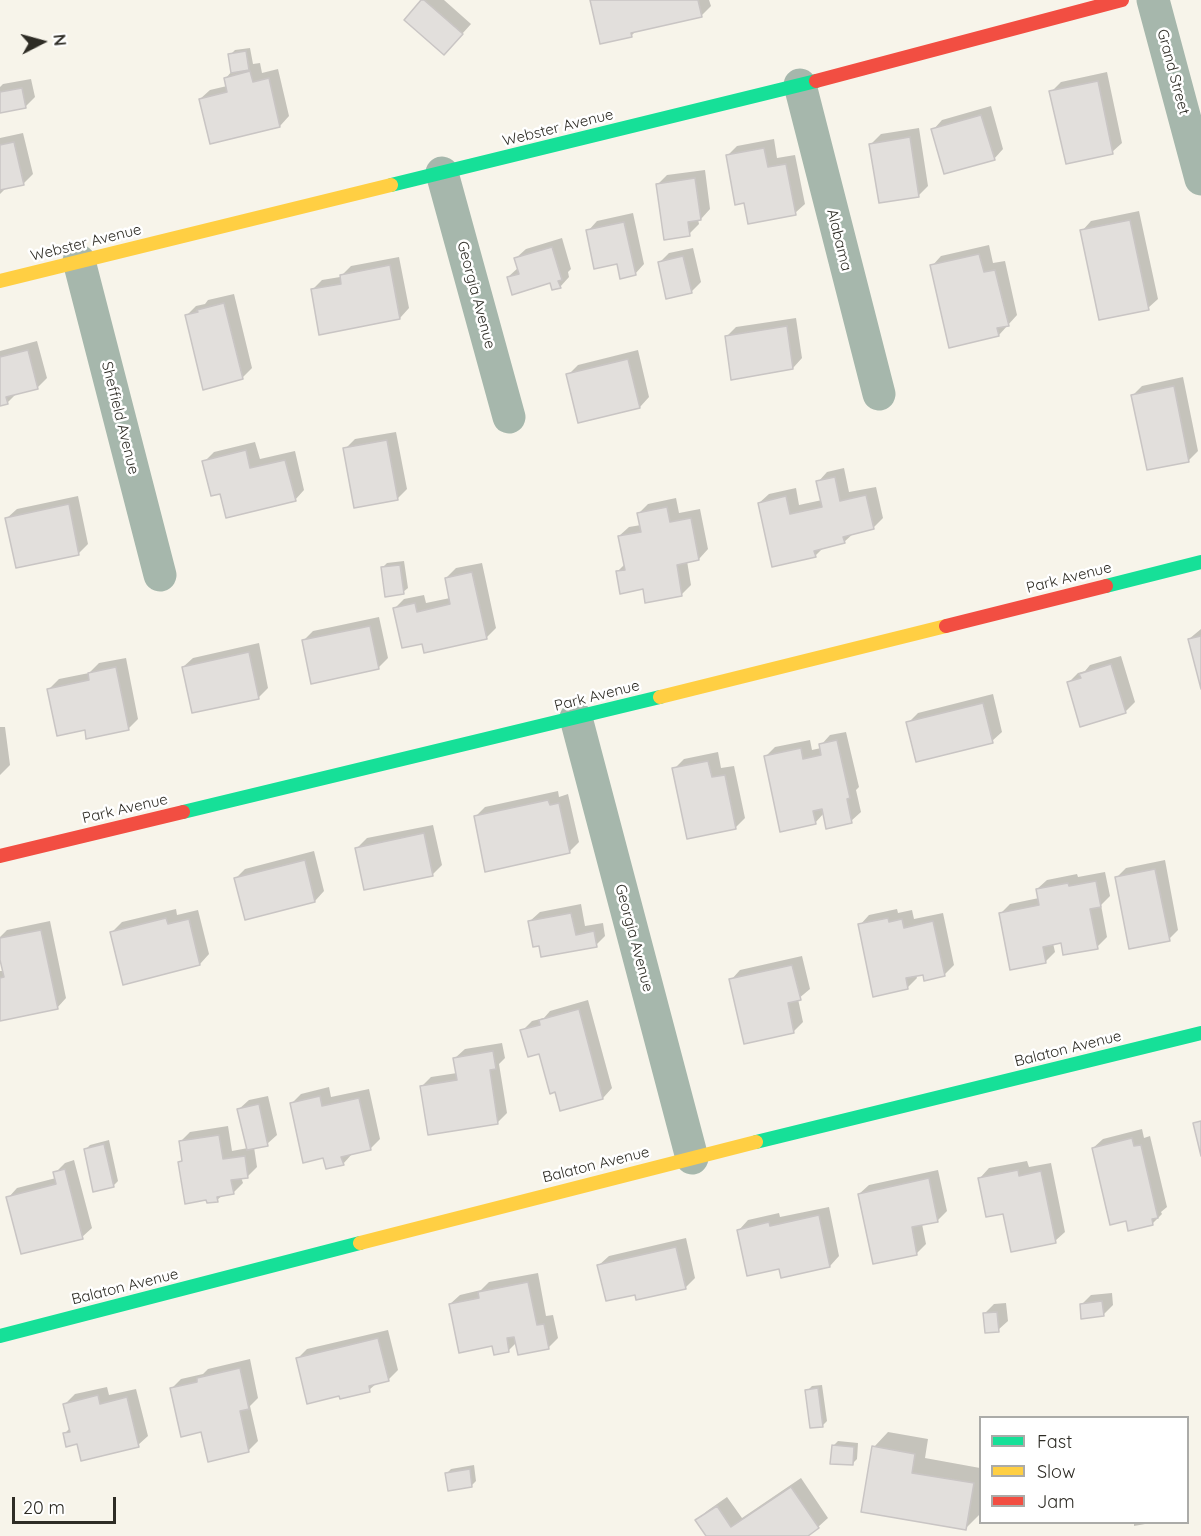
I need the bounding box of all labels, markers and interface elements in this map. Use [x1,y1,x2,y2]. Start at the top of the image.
north arrow [12,12,72,72]
street label: Grand Street [1153,27,1193,117]
text: N [49,33,70,47]
street label: Webster Avenue [501,106,615,150]
street label: Alabama [823,207,855,273]
street label: Webster Avenue [29,221,143,265]
street label: Georgia Avenue [453,239,499,351]
street label: Sheffield Avenue [97,360,143,476]
street label: Park Avenue [1025,559,1113,597]
street label: Park Avenue [553,677,641,715]
street label: Park Avenue [81,790,169,828]
street label: Georgia Avenue [611,882,657,994]
street label: Balaton Avenue [1013,1027,1123,1071]
street label: Balaton Avenue [541,1143,651,1187]
street label: Balaton Avenue [70,1265,180,1309]
legend [979,1416,1189,1524]
text: Fast [1037,1430,1072,1453]
text: Slow [1037,1460,1075,1483]
scale bar [15,1485,118,1523]
text: Jam [1037,1490,1075,1513]
text: 20 m [23,1496,65,1519]

